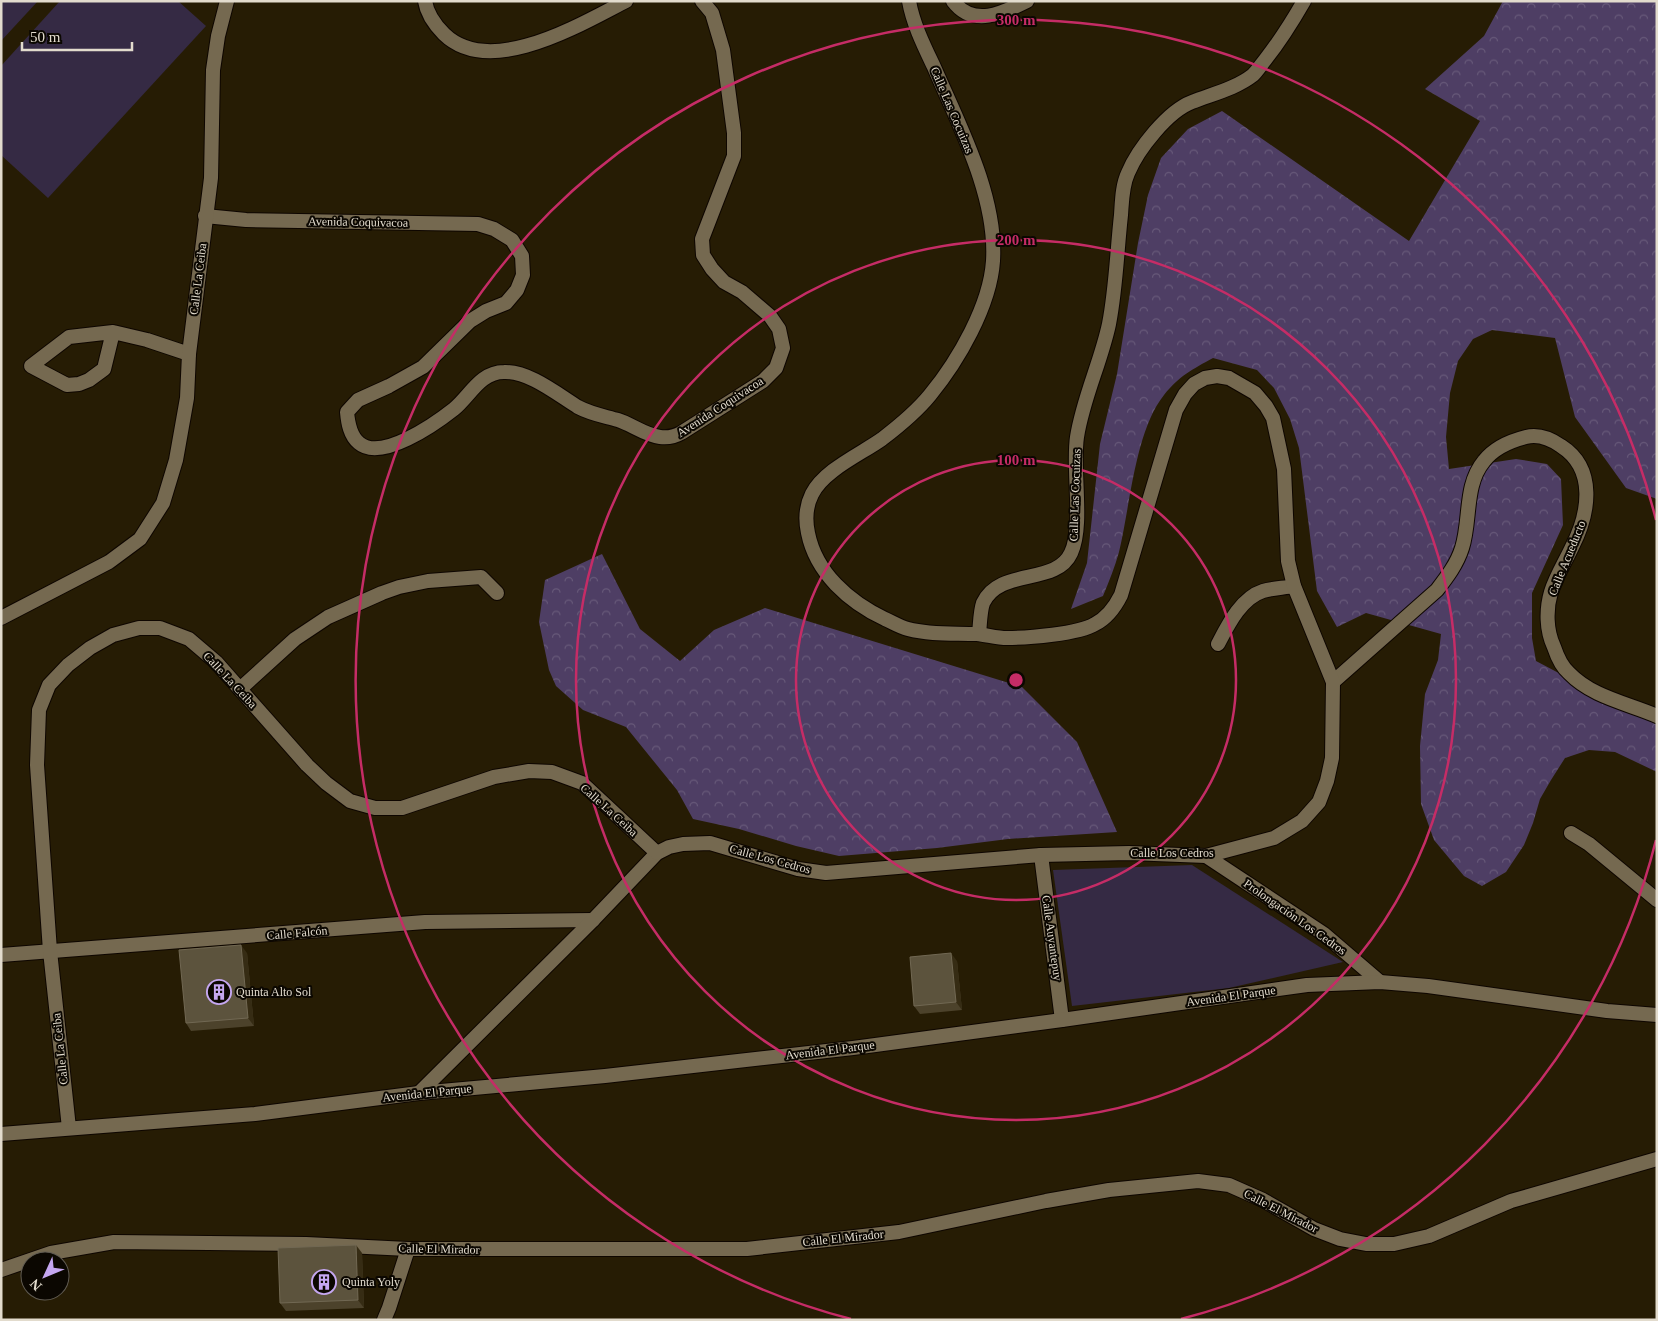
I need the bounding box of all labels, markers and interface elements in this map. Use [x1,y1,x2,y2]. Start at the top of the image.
text: 300 m [997,12,1036,28]
scale bar [22,20,132,52]
text: 50 m [30,29,61,45]
street label: Calle Las Cocuizas [927,65,977,156]
street label: Avenida Coquivacoa [308,214,409,230]
text: 200 m [997,232,1036,248]
street label: Calle La Ceiba [187,242,209,316]
street label: Avenida Coquivacoa [674,374,766,440]
street label: Calle Las Cocuizas [1066,448,1084,542]
text: 100 m [997,452,1036,468]
street label: Calle Acueducto [1546,518,1588,598]
street label: Calle La Ceiba [200,649,260,712]
centre of rings [1007,671,1025,689]
street label: Calle La Ceiba [578,781,641,840]
street label: Calle Los Cedros [728,841,812,877]
street label: Calle Los Cedros [1130,846,1214,860]
street label: Prolongación Los Cedros [1241,876,1349,958]
street label: Calle Auyantepuy [1039,894,1065,982]
street label: Calle Falcón [266,923,328,943]
building icon: Quinta Alto Sol [206,979,232,1005]
street label: Avenida El Parque [1186,983,1276,1009]
place label: Quinta Alto Sol [236,985,312,999]
street label: Calle La Ceiba [49,1012,71,1086]
street label: Avenida El Parque [785,1038,875,1062]
street label: Avenida El Parque [382,1081,472,1105]
street label: Calle El Mirador [1242,1186,1320,1236]
street label: Calle El Mirador [802,1227,884,1249]
street label: Calle El Mirador [398,1241,480,1257]
north arrow [20,1251,70,1301]
building icon: Quinta Yoly [311,1269,337,1295]
place label: Quinta Yoly [342,1275,400,1289]
text: N [27,1276,45,1294]

